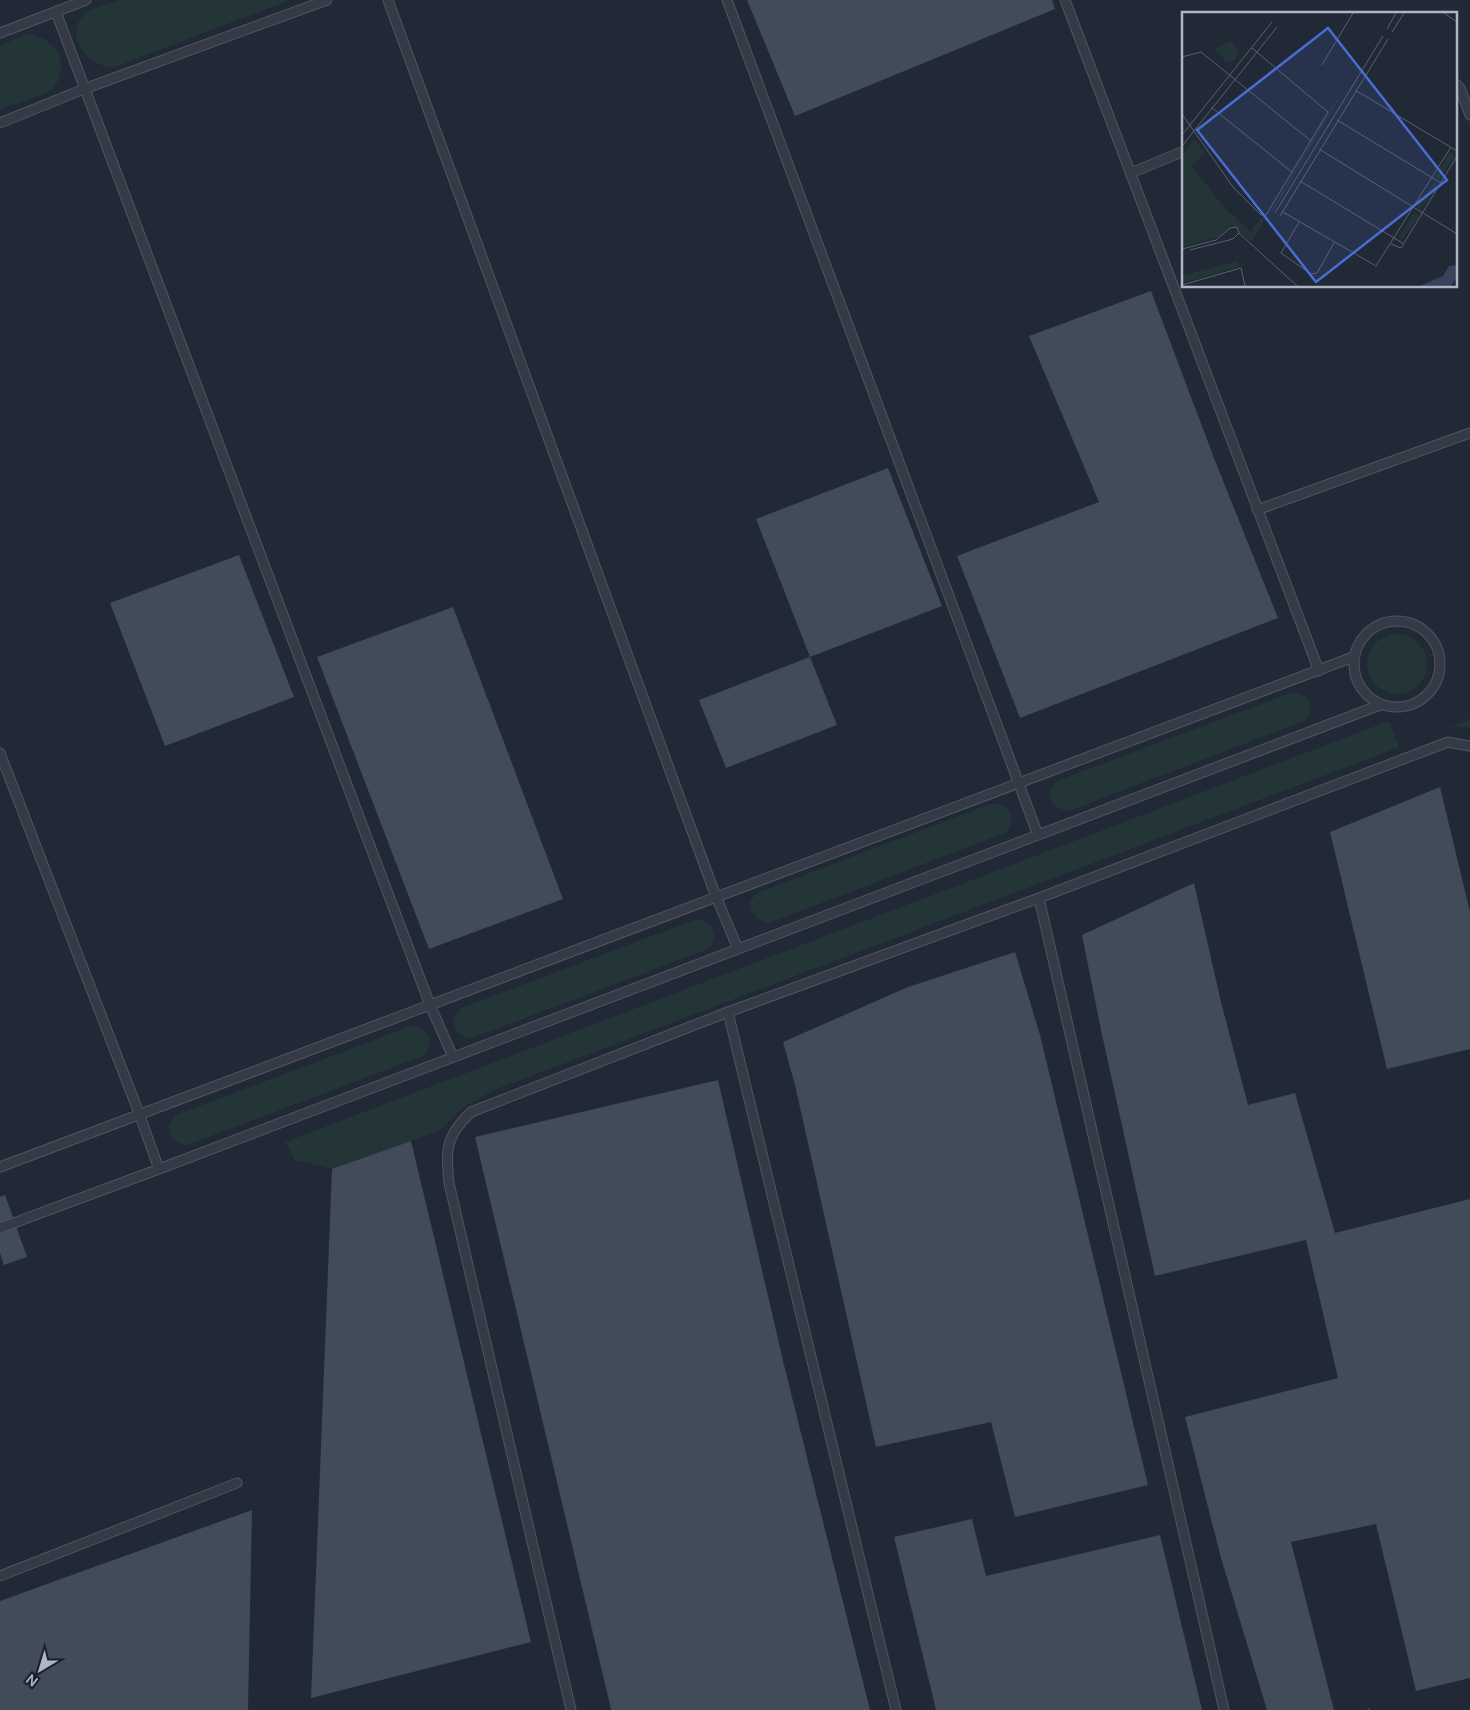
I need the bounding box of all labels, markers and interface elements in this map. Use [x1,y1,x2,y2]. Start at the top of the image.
inset map [1182,12,1458,288]
north arrow [15,1645,65,1695]
text: N [22,1670,42,1691]

